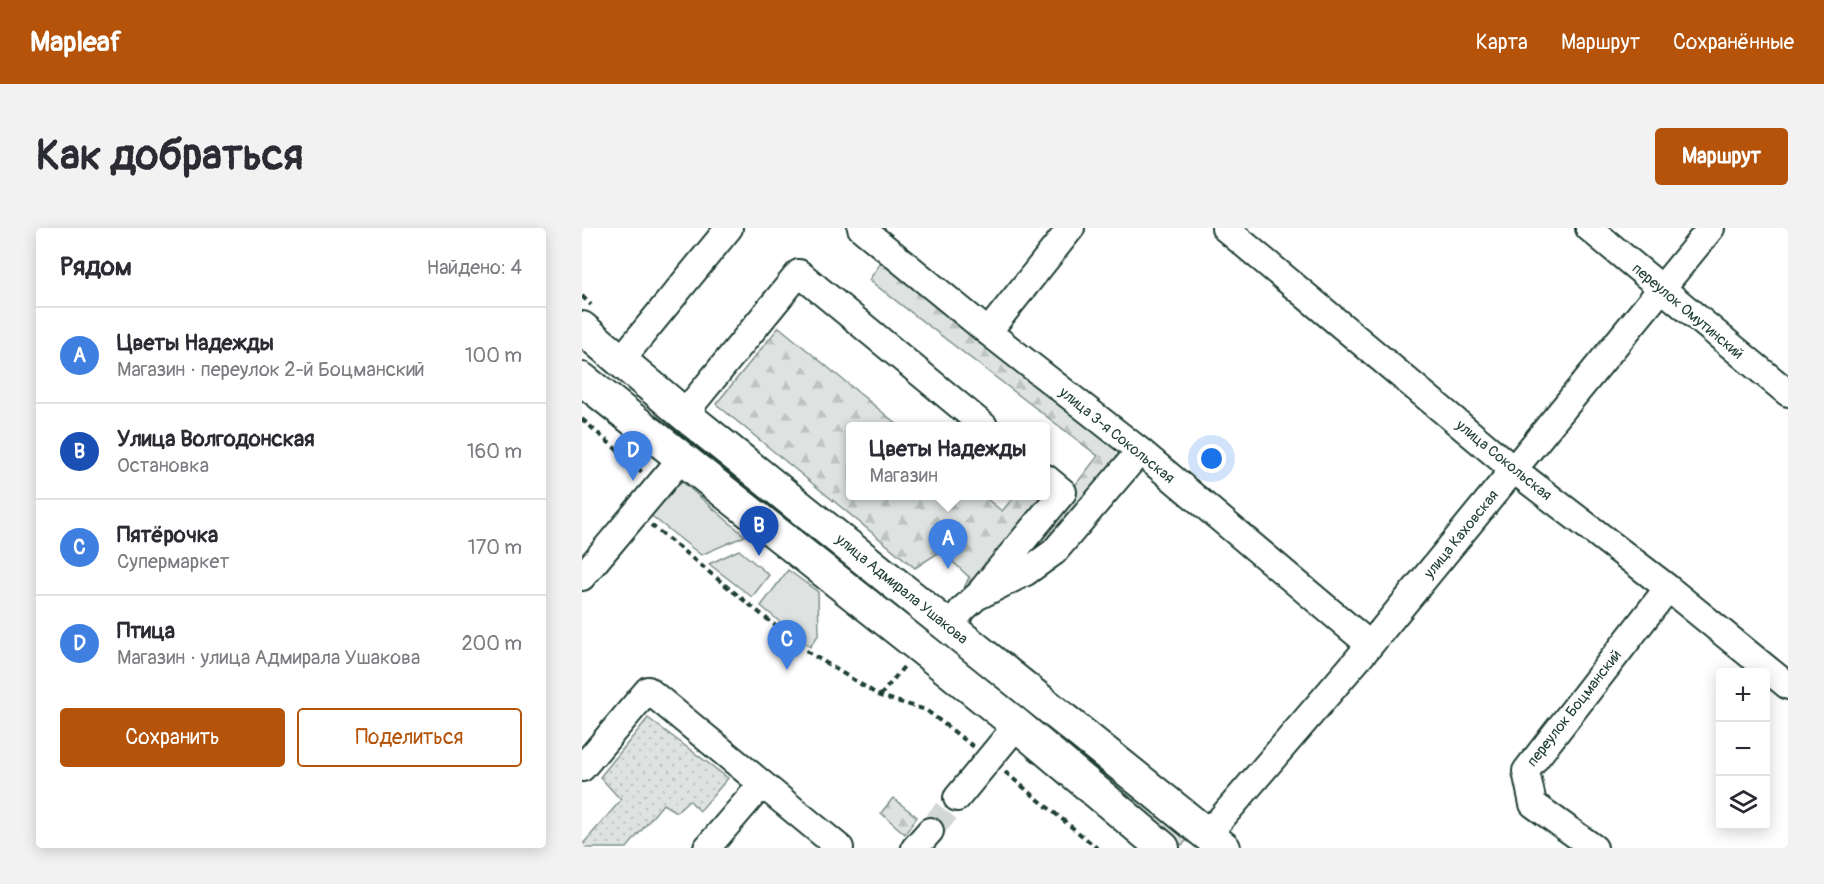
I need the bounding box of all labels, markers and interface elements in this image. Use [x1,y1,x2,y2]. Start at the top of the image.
text: Mapleaf [30,25,121,60]
text: Карта [1476,29,1528,56]
text: Маршрут [1561,29,1640,56]
text: Сохранённые [1673,29,1794,56]
button: Маршрут [1655,128,1788,185]
text: Как добраться [36,130,303,182]
text: Рядом [60,251,132,283]
text: Найдено: 4 [427,255,522,280]
street label: переулок Омутинский [1628,259,1747,364]
text: Цветы Надежды [117,329,274,357]
text: A [73,343,86,368]
text: 100 m [465,343,522,368]
text: Магазин · переулок 2-й Боцманский [117,357,425,382]
street label: улица 3-я Сокольская [1054,382,1178,488]
street label: улица Сокольская [1451,415,1555,505]
popup [846,422,1050,500]
text: Улица Волгодонская [117,425,315,453]
pin: D [614,432,652,481]
text: Цветы Надежды [870,435,1026,463]
text: B [74,439,85,464]
text: 160 m [467,439,522,464]
your location [1197,444,1226,473]
text: Остановка [117,453,209,478]
text: Магазин [870,463,938,488]
street label: улица Каховская [1419,486,1503,583]
pin: B [740,506,778,556]
pin: A [928,520,968,569]
text: Пятёрочка [117,521,218,549]
street label: улица Адмирала Ушакова [831,530,972,649]
text: C [73,535,86,560]
text: 170 m [468,535,522,560]
text: Супермаркет [117,549,229,574]
text: Птица [117,617,175,645]
pin: C [768,620,806,670]
text: D [73,631,86,656]
text: 200 m [461,631,522,656]
text: Магазин · улица Адмирала Ушакова [117,645,420,670]
street label: переулок Боцманский [1523,646,1626,770]
map controls [1716,668,1770,830]
button: + [1716,668,1770,722]
button: Сохранить [60,708,285,767]
button: Поделиться [297,708,522,767]
button: − [1716,722,1770,776]
button: layers [1716,776,1770,830]

